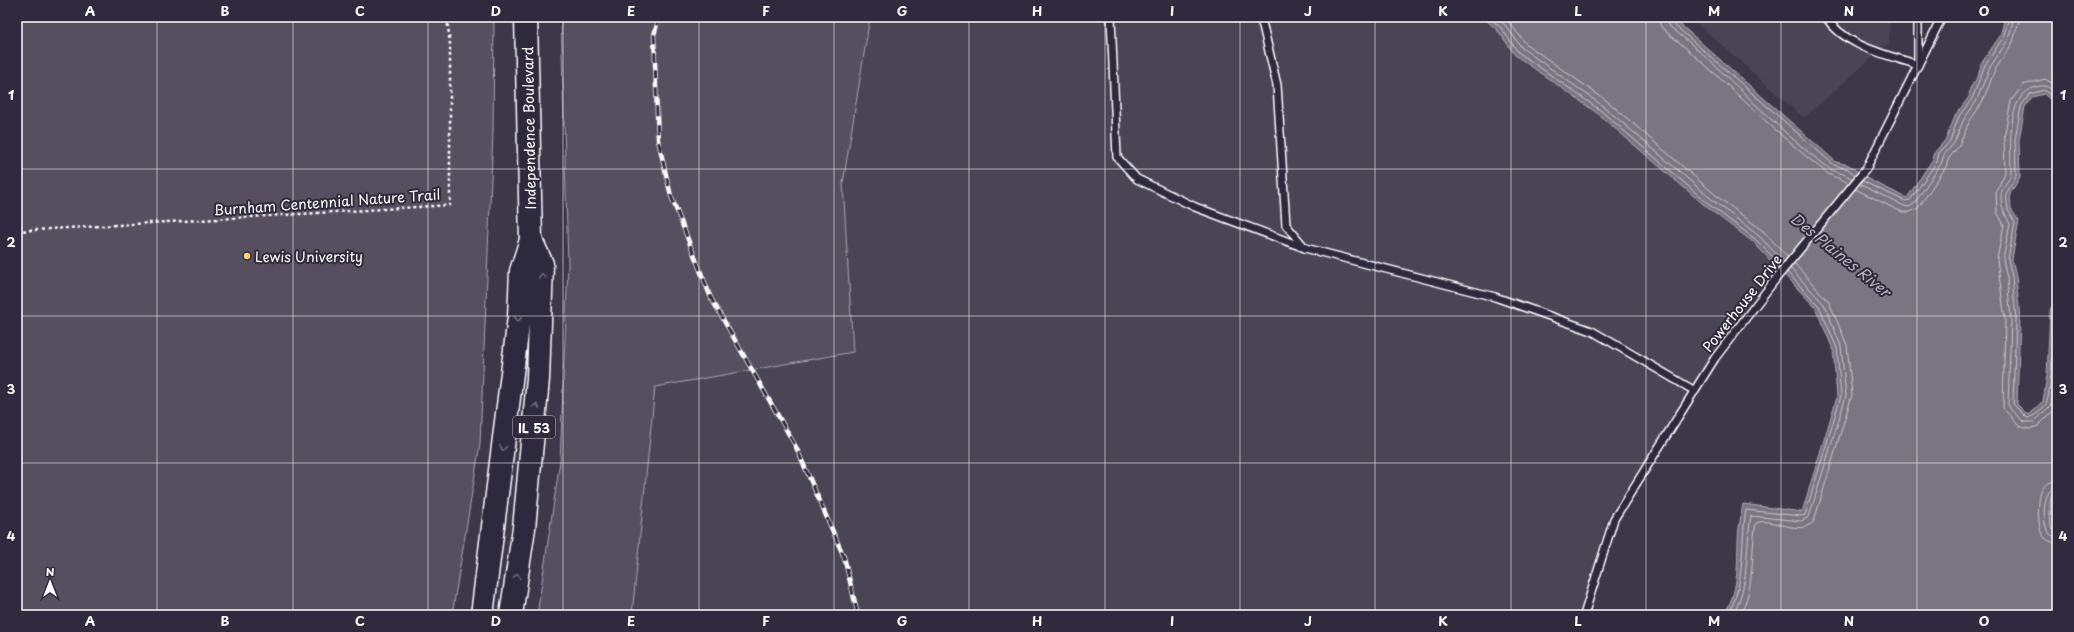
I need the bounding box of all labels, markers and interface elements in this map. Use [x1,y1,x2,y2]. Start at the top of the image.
text: A [85,1,95,20]
text: B [221,1,230,20]
text: C [355,1,365,20]
text: D [491,1,501,20]
text: E [627,1,635,20]
text: F [762,1,770,20]
text: G [897,1,907,20]
text: H [1032,1,1042,20]
text: I [1170,1,1174,20]
text: J [1304,1,1312,20]
text: K [1438,1,1448,20]
text: L [1574,1,1582,20]
text: M [1708,1,1720,20]
text: N [1844,1,1854,20]
text: O [1979,1,1989,20]
street label: Independence Boulevard [517,46,541,210]
text: 1 [8,85,14,104]
text: 1 [2060,85,2066,104]
street label: Burnham Centennial Nature Trail [213,184,441,220]
water label: Des Plaines River [1786,206,1898,303]
text: 2 [6,232,16,251]
text: 2 [2058,232,2068,251]
place label: Lewis University [255,246,363,267]
street label: Powerhouse Drive [1697,250,1787,356]
marker: Lewis University [242,251,252,261]
one-way arrow [538,273,546,279]
one-way arrow [514,316,523,322]
text: 3 [7,379,16,398]
text: 3 [2059,379,2068,398]
one-way arrow [531,402,540,409]
road number: IL 53 [513,416,555,438]
one-way arrow [498,445,507,451]
text: 4 [7,526,16,545]
text: 4 [2059,526,2068,545]
north arrow [30,562,70,602]
text: N [46,563,55,580]
one-way arrow [512,573,521,580]
text: A [85,611,95,630]
text: B [221,611,230,630]
text: C [355,611,365,630]
text: D [491,611,501,630]
text: E [627,611,635,630]
text: F [762,611,770,630]
text: G [897,611,907,630]
text: H [1032,611,1042,630]
text: I [1170,611,1174,630]
text: J [1304,611,1312,630]
text: K [1438,611,1448,630]
text: L [1574,611,1582,630]
text: M [1708,611,1720,630]
text: N [1844,611,1854,630]
text: O [1979,611,1989,630]

